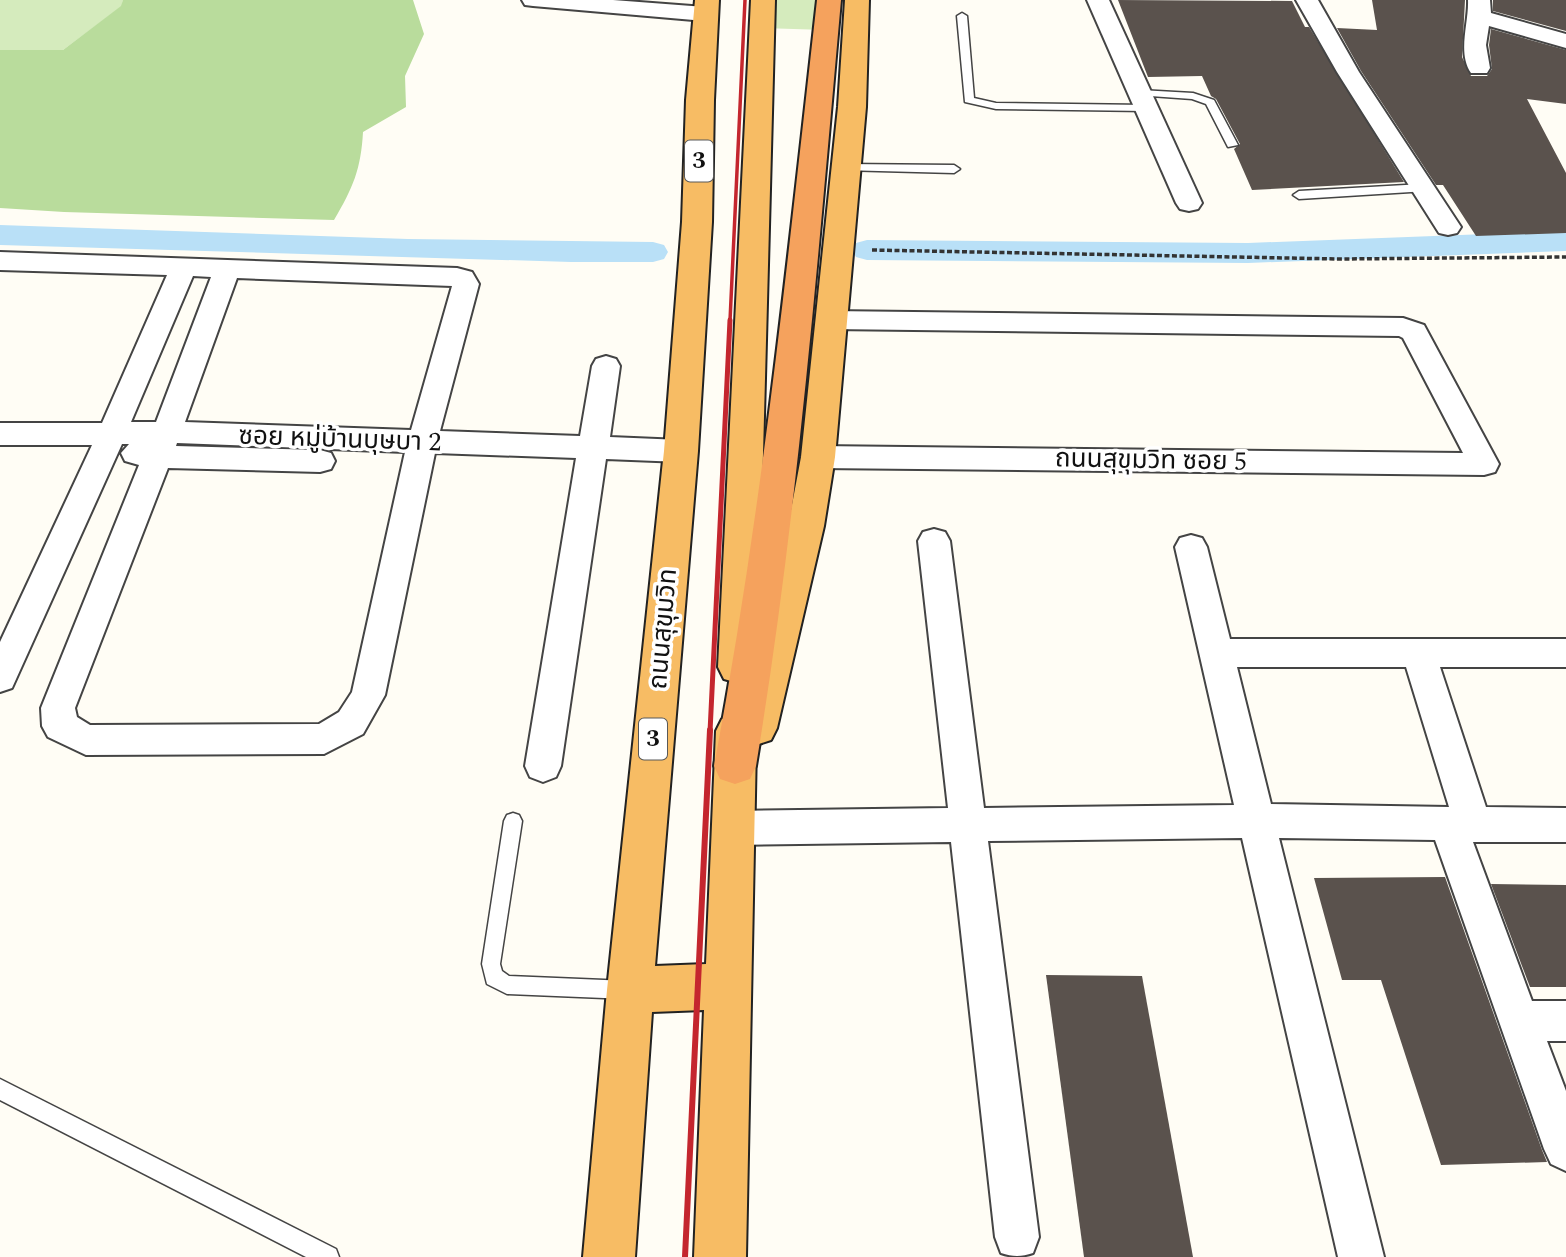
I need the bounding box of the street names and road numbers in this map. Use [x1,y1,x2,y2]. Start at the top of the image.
road number: 3 [685,140,713,182]
street label: ซอย หมู่บ้านบุษบา 2 [238,415,442,463]
street label: ถนนสุขุมวิท ซอย 5 [1055,438,1247,482]
street label: ถนนสุขุมวิท [638,567,688,691]
road number: 3 [639,718,667,760]

